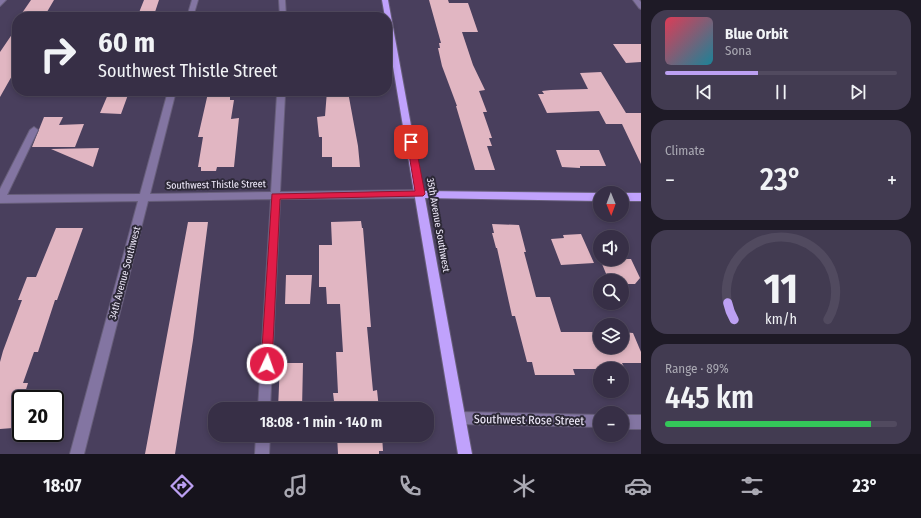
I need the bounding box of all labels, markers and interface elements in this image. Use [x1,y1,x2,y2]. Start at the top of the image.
text: Blue Orbit [725,25,788,43]
text: 60 m [98,26,155,59]
icon: right [32,28,84,80]
text: Sona [725,43,752,58]
text: Southwest Thistle Street [98,60,277,82]
icon: previous [693,81,715,103]
icon: pause [770,81,792,103]
icon: next [847,81,869,103]
pin [394,125,428,159]
icon: arrive [400,131,422,153]
text: Climate [665,143,705,158]
text: 23° [760,162,802,198]
text: − [665,167,675,194]
text: + [887,167,897,194]
street label: 35th Avenue Southwest [424,177,452,274]
street label: Southwest Thistle Street [166,178,267,192]
north arrow [593,186,629,222]
map controls [593,186,629,442]
street label: 34th Avenue Southwest [107,225,143,321]
button: sound [593,230,629,266]
text: 11 [764,264,798,314]
button: search [593,274,629,310]
text: km/h [765,311,797,328]
button: layers [593,318,629,354]
position arrow [246,343,288,385]
text: Range · 89% [665,361,729,376]
button: + [593,362,629,398]
text: 445 km [665,380,754,416]
speed limit sign: 20 [12,390,64,442]
button: − [593,406,629,442]
street label: Southwest Rose Street [474,412,584,428]
text: 18:08 · 1 min · 140 m [260,413,382,431]
icon: directions [168,472,196,500]
icon: music [282,472,310,500]
icon: phone [396,472,424,500]
icon: climate [510,472,538,500]
icon: car [624,472,652,500]
icon: filters [738,472,766,500]
text: 18:07 [43,475,82,497]
text: 23° [853,475,878,497]

